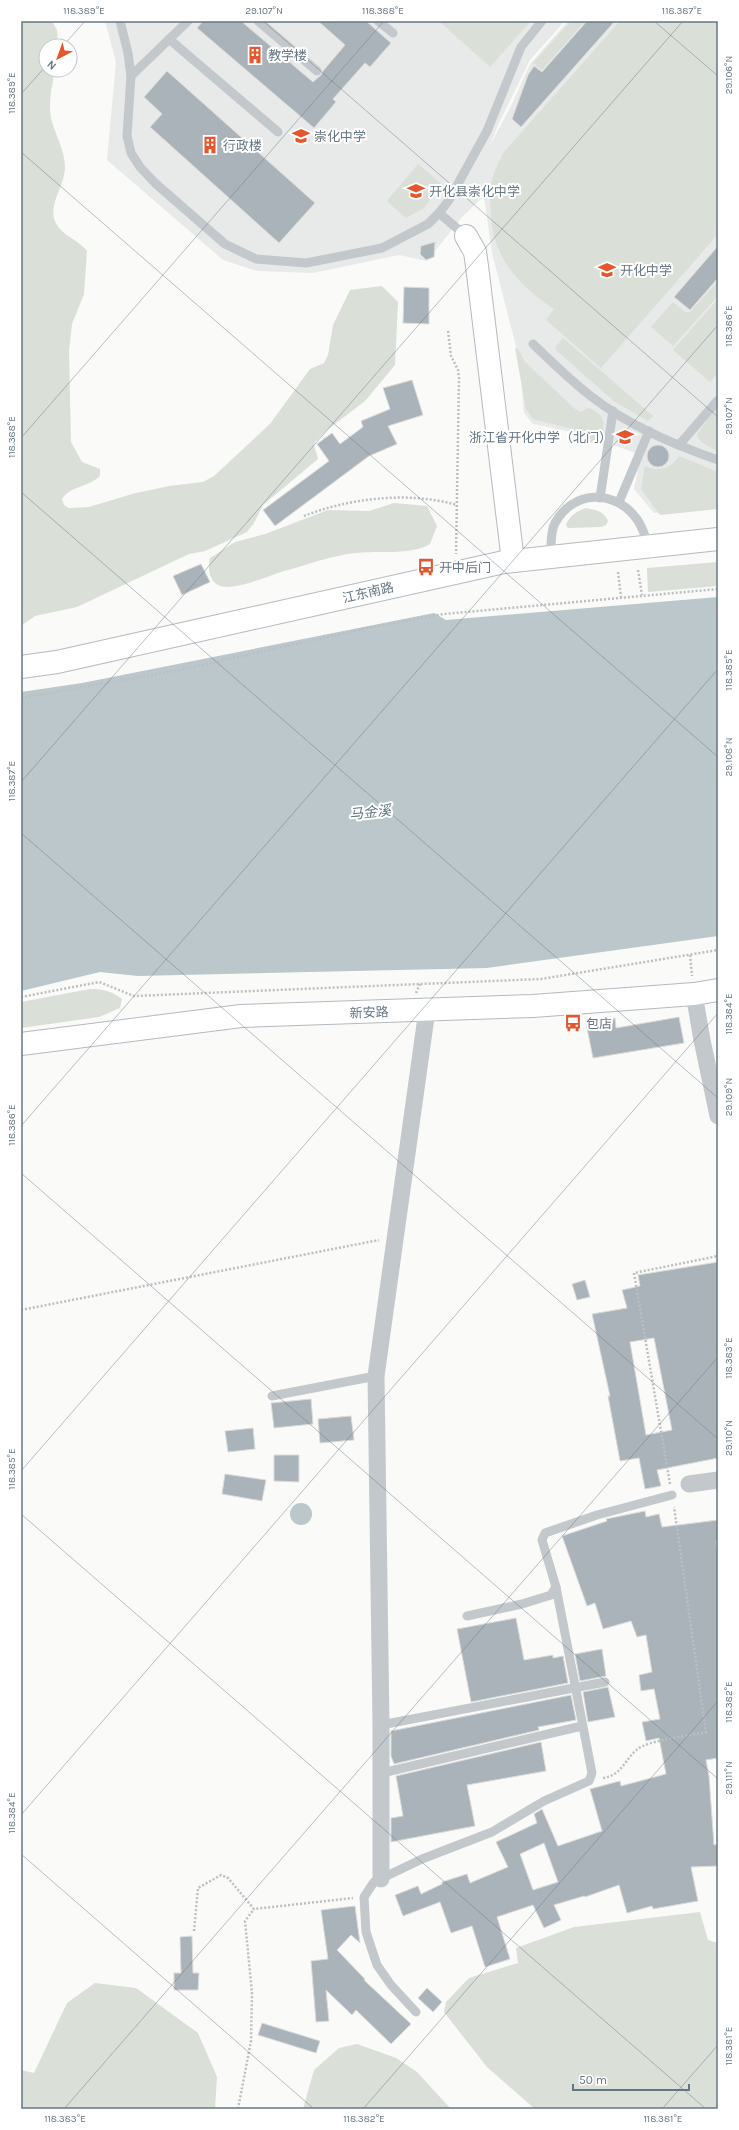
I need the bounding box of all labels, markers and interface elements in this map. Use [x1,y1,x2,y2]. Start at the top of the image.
text: 118.389°E [63,5,105,17]
text: 29.107°N [245,5,283,17]
text: 118.388°E [362,5,404,17]
text: 118.387°E [662,5,702,17]
north arrow [38,38,78,78]
building icon: 教学楼 [245,45,265,65]
place label: 教学楼 [268,48,307,63]
text: 29.106°N [723,56,735,94]
text: N [45,58,59,73]
text: 118.389°E [6,72,18,114]
school or university icon: 崇化中学 [291,126,311,146]
place label: 崇化中学 [314,129,366,144]
building icon: 行政楼 [200,135,220,155]
place label: 行政楼 [223,138,262,153]
school or university icon: 开化县崇化中学 [406,181,426,201]
place label: 开化县崇化中学 [429,184,520,199]
school or university icon: 开化中学 [597,260,617,280]
place label: 开化中学 [620,263,672,278]
text: 118.386°E [723,305,735,347]
text: 29.107°N [723,397,735,435]
text: 118.388°E [6,416,18,458]
school or university icon: 浙江省开化中学（北门） [615,427,635,447]
place label: 浙江省开化中学（北门） [469,430,612,445]
bus stop icon: 开中后门 [416,557,436,577]
place label: 开中后门 [439,560,491,575]
street label: 江东南路 [341,579,395,606]
text: 118.385°E [723,649,735,691]
text: 29.108°N [723,737,735,777]
text: 118.387°E [6,761,18,801]
water label: 马金溪 [348,802,394,823]
text: 118.384°E [723,993,735,1035]
street label: 新安路 [349,1004,389,1021]
bus stop icon: 包店 [563,1013,583,1033]
place label: 包店 [586,1016,612,1031]
text: 29.109°N [723,1078,735,1116]
text: 118.386°E [6,1104,18,1146]
text: 118.383°E [723,1337,735,1379]
text: 29.110°N [723,1420,735,1456]
text: 118.385°E [6,1448,18,1490]
text: 118.382°E [723,1681,735,1723]
text: 29.111°N [723,1761,735,1795]
text: 118.384°E [6,1792,18,1834]
text: 118.381°E [723,2027,735,2065]
scale bar [573,2066,689,2092]
text: 50 m [579,2073,607,2087]
text: 118.383°E [44,2113,86,2125]
text: 118.382°E [343,2113,385,2125]
text: 118.381°E [644,2113,682,2125]

